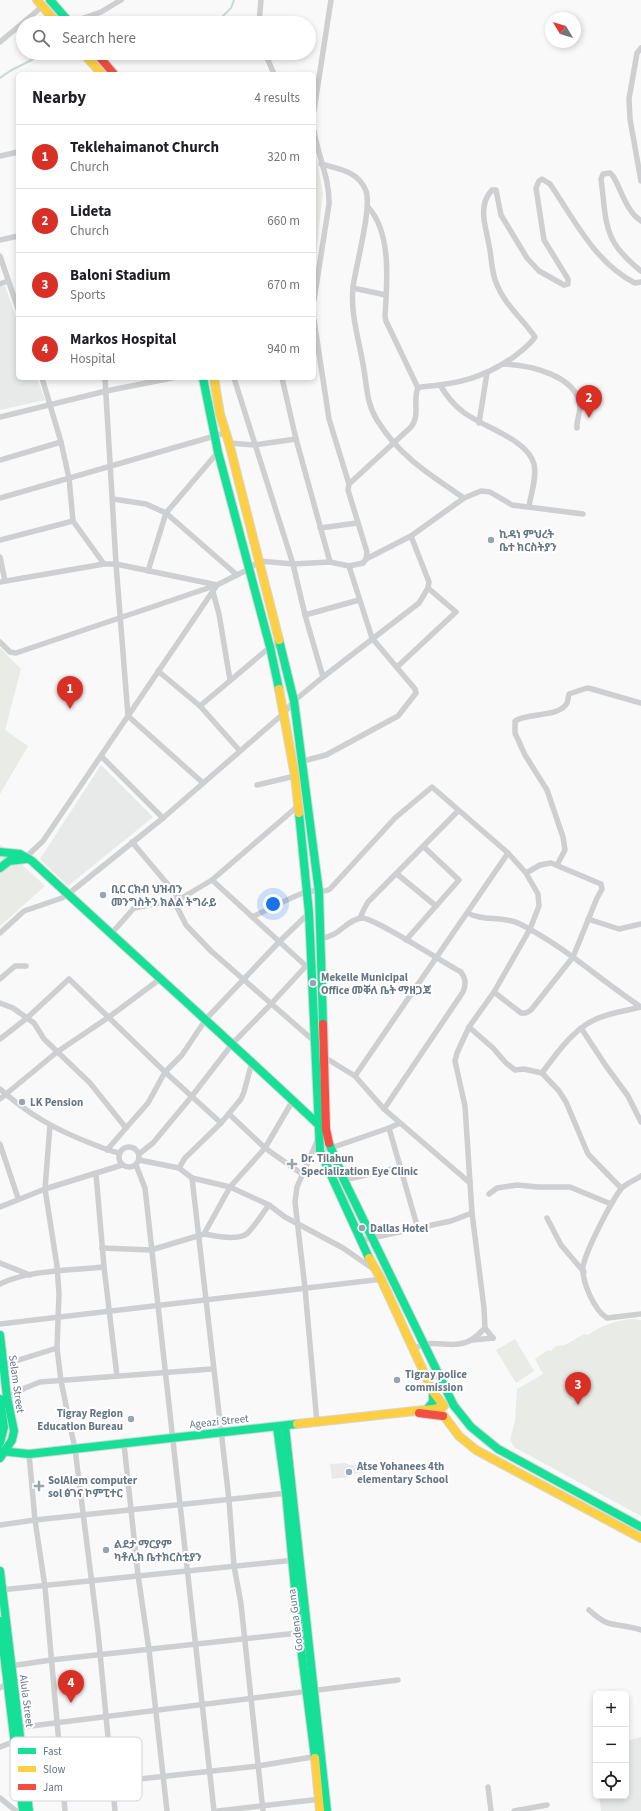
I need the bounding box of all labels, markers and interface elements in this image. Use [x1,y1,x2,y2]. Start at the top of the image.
north arrow [545,12,581,48]
search box [16,16,316,60]
icon: search [30,27,52,49]
text: Search here [62,28,136,49]
text: Nearby [32,86,86,110]
text: 4 results [255,89,300,107]
text: Teklehaimanot Church [70,137,219,158]
text: 1 [42,148,48,166]
text: 320 m [267,148,300,166]
text: Church [70,158,109,176]
text: Lideta [70,201,111,222]
text: 2 [42,212,48,230]
text: 660 m [267,212,300,230]
text: Church [70,222,109,240]
text: Baloni Stadium [70,265,171,286]
text: 3 [42,276,48,294]
text: 670 m [267,276,300,294]
text: Sports [70,286,105,304]
text: Markos Hospital [70,329,176,350]
text: 4 [42,340,48,358]
text: 940 m [267,340,300,358]
text: Hospital [70,350,115,368]
pin: 2 [576,385,602,418]
place label: ኪዳነ ምህረት ቤተ ክርስትያን [499,527,557,555]
marker: ኪዳነ ምህረት ቤተ ክርስትያን [486,535,496,545]
pin: 1 [57,676,83,709]
place label: ቢር ርክብ ህዝብን መንግስትን ክልል ትግራይ [111,882,217,910]
marker: ቢር ርክብ ህዝብን መንግስትን ክልል ትግራይ [98,890,108,900]
your location [263,894,283,914]
place label: Mekelle Municipal Office መቐለ ቤት ማዘጋጃ [321,970,432,998]
marker: Mekelle Municipal Office መቐለ ቤት ማዘጋጃ [308,978,318,988]
place label: LK Pension [30,1095,83,1110]
marker: LK Pension [17,1097,27,1107]
place label: Dr. Tilahun Specialization Eye Clinic [301,1151,418,1179]
marker: Dr. Tilahun Specialization Eye Clinic [286,1158,298,1170]
place label: Dallas Hotel [370,1221,429,1236]
marker: Dallas Hotel [357,1223,367,1233]
street label: Selam Street [5,1354,28,1414]
place label: Tigray police commission [405,1367,467,1395]
pin: 3 [565,1372,591,1405]
marker: Tigray police commission [392,1375,402,1385]
place label: Tigray Region Education Bureau [37,1406,123,1434]
street label: Ageazi Street [189,1411,250,1432]
marker: Tigray Region Education Bureau [126,1414,136,1424]
place label: Atse Yohanees 4th elementary School [356,1459,449,1487]
marker: Atse Yohanees 4th elementary School [344,1467,354,1477]
place label: SolAlem computer sol ፅገና ኮምፒተር [48,1473,138,1501]
marker: SolAlem computer sol ፅገና ኮምፒተር [33,1480,45,1492]
place label: ልደታ ማርያም ካቶሊክ ቤተክርስቲያን [114,1537,202,1565]
marker: ልደታ ማርያም ካቶሊክ ቤተክርስቲያን [101,1545,111,1555]
street label: Godena Guna [284,1588,307,1652]
pin: 4 [58,1670,84,1703]
street label: Alula Street [16,1674,37,1728]
map controls [593,1691,629,1799]
button: + [593,1691,629,1727]
button: − [593,1727,629,1763]
legend [10,1737,142,1801]
text: Fast [43,1744,62,1759]
text: Slow [43,1762,66,1777]
button: locate [593,1763,629,1799]
text: Jam [43,1780,63,1795]

